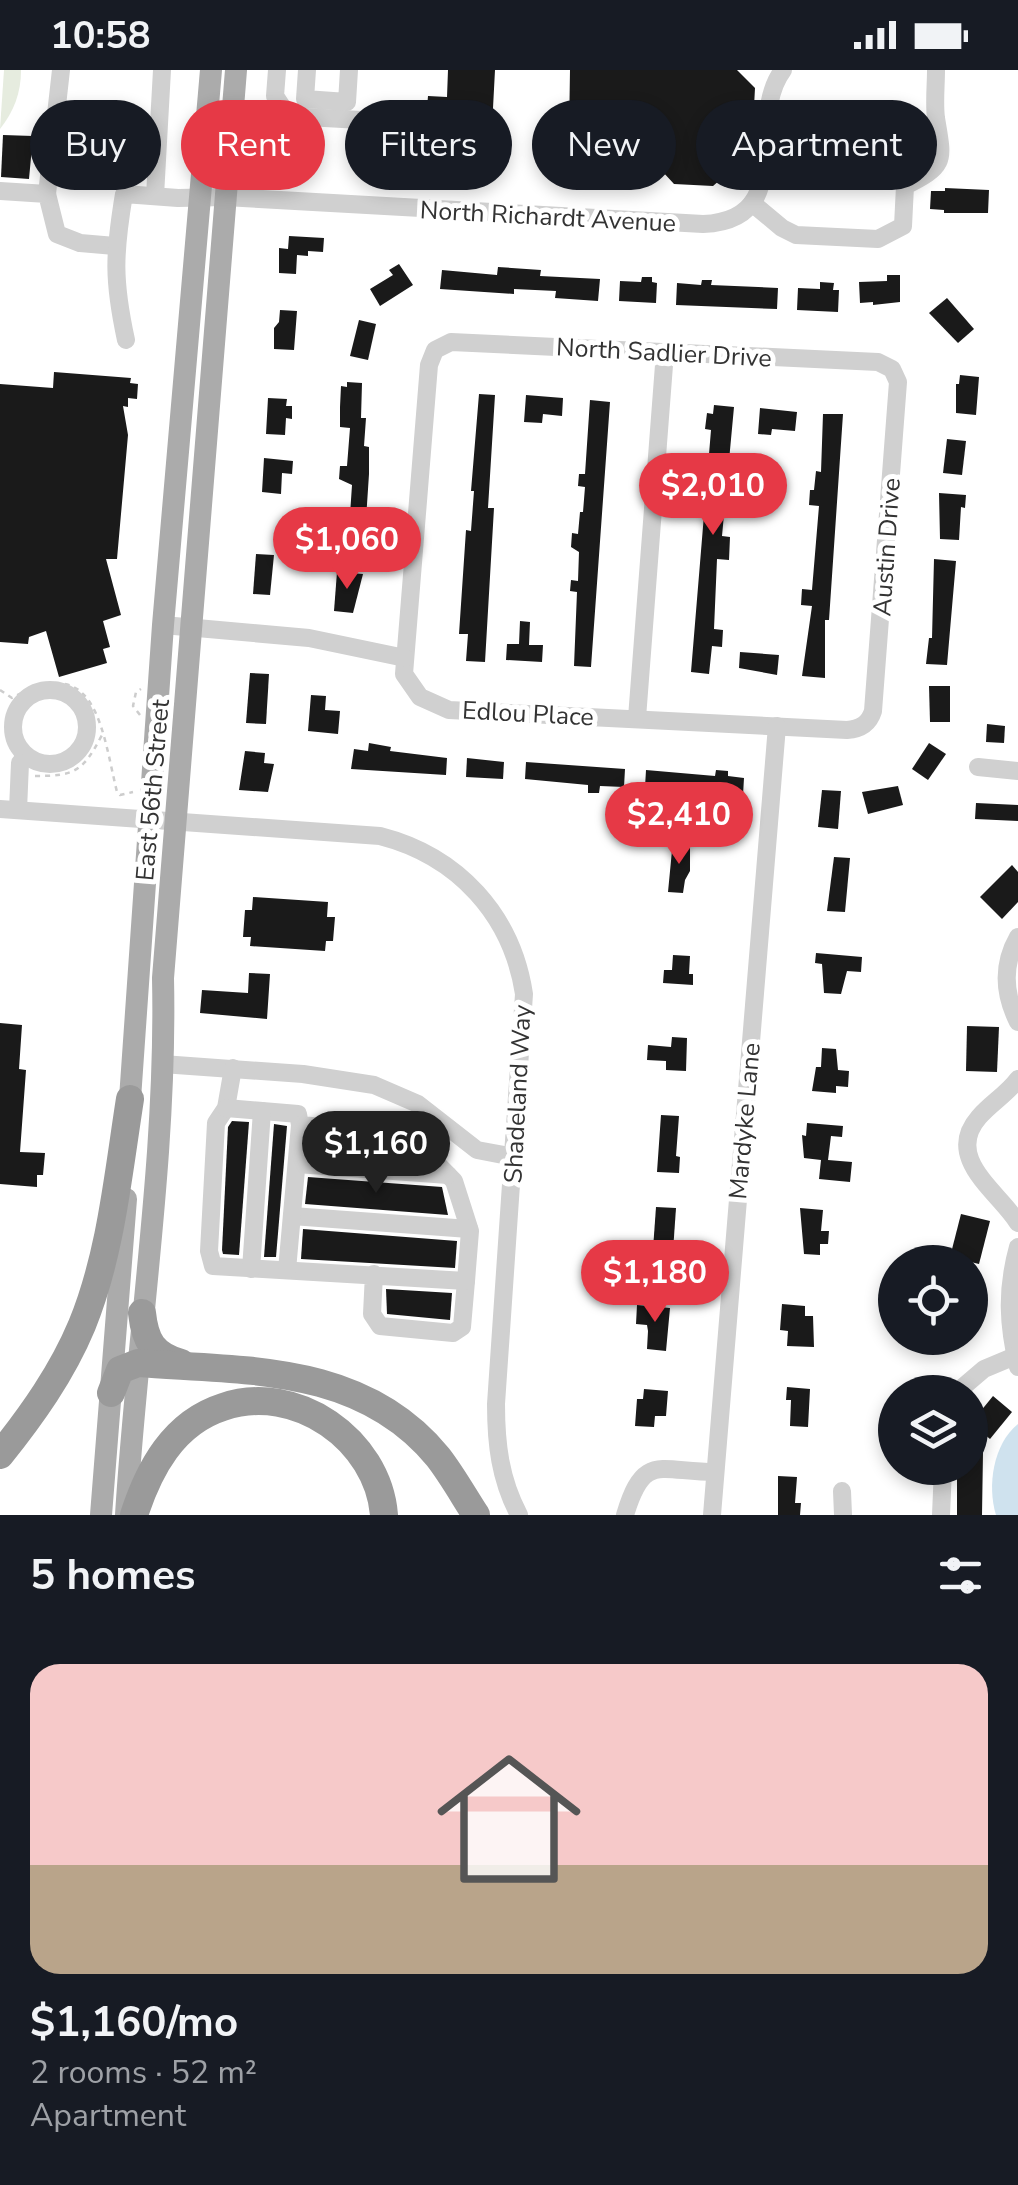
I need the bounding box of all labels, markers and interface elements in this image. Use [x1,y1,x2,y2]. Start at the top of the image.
text: 10:58 [50,10,151,61]
chip: Buy [30,100,161,190]
chip: Rent [181,100,325,190]
chip: Filters [345,100,512,190]
chip: New [532,100,676,190]
chip: Apartment [696,100,937,190]
street label: North Richardt Avenue [419,193,677,241]
street label: North Sadlier Drive [555,330,773,376]
pin: $2,010 [632,453,794,538]
text: $2,010 [661,464,765,507]
street label: Austin Drive [865,477,909,617]
pin: $1,060 [266,507,428,592]
text: $1,060 [295,518,399,561]
street label: Edlou Place [461,694,595,734]
street label: East 56th Street [128,698,178,882]
pin: $2,410 [598,782,760,867]
text: $2,410 [627,793,731,836]
street label: Shadeland Way [496,1004,540,1184]
street label: Mardyke Lane [721,1041,769,1201]
pin: $1,160 [295,1111,457,1196]
text: $1,160 [324,1122,428,1165]
pin: $1,180 [574,1240,736,1325]
map controls [878,1245,988,1485]
button: locate [878,1245,988,1355]
text: $1,180 [603,1251,707,1294]
button: layers [878,1375,988,1485]
text: 5 homes [30,1547,195,1604]
icon: filters [933,1548,988,1603]
icon: home [419,1729,599,1909]
text: $1,160/mo [30,1994,238,2051]
text: 2 rooms · 52 m² [30,2051,257,2094]
text: Apartment [30,2094,186,2137]

